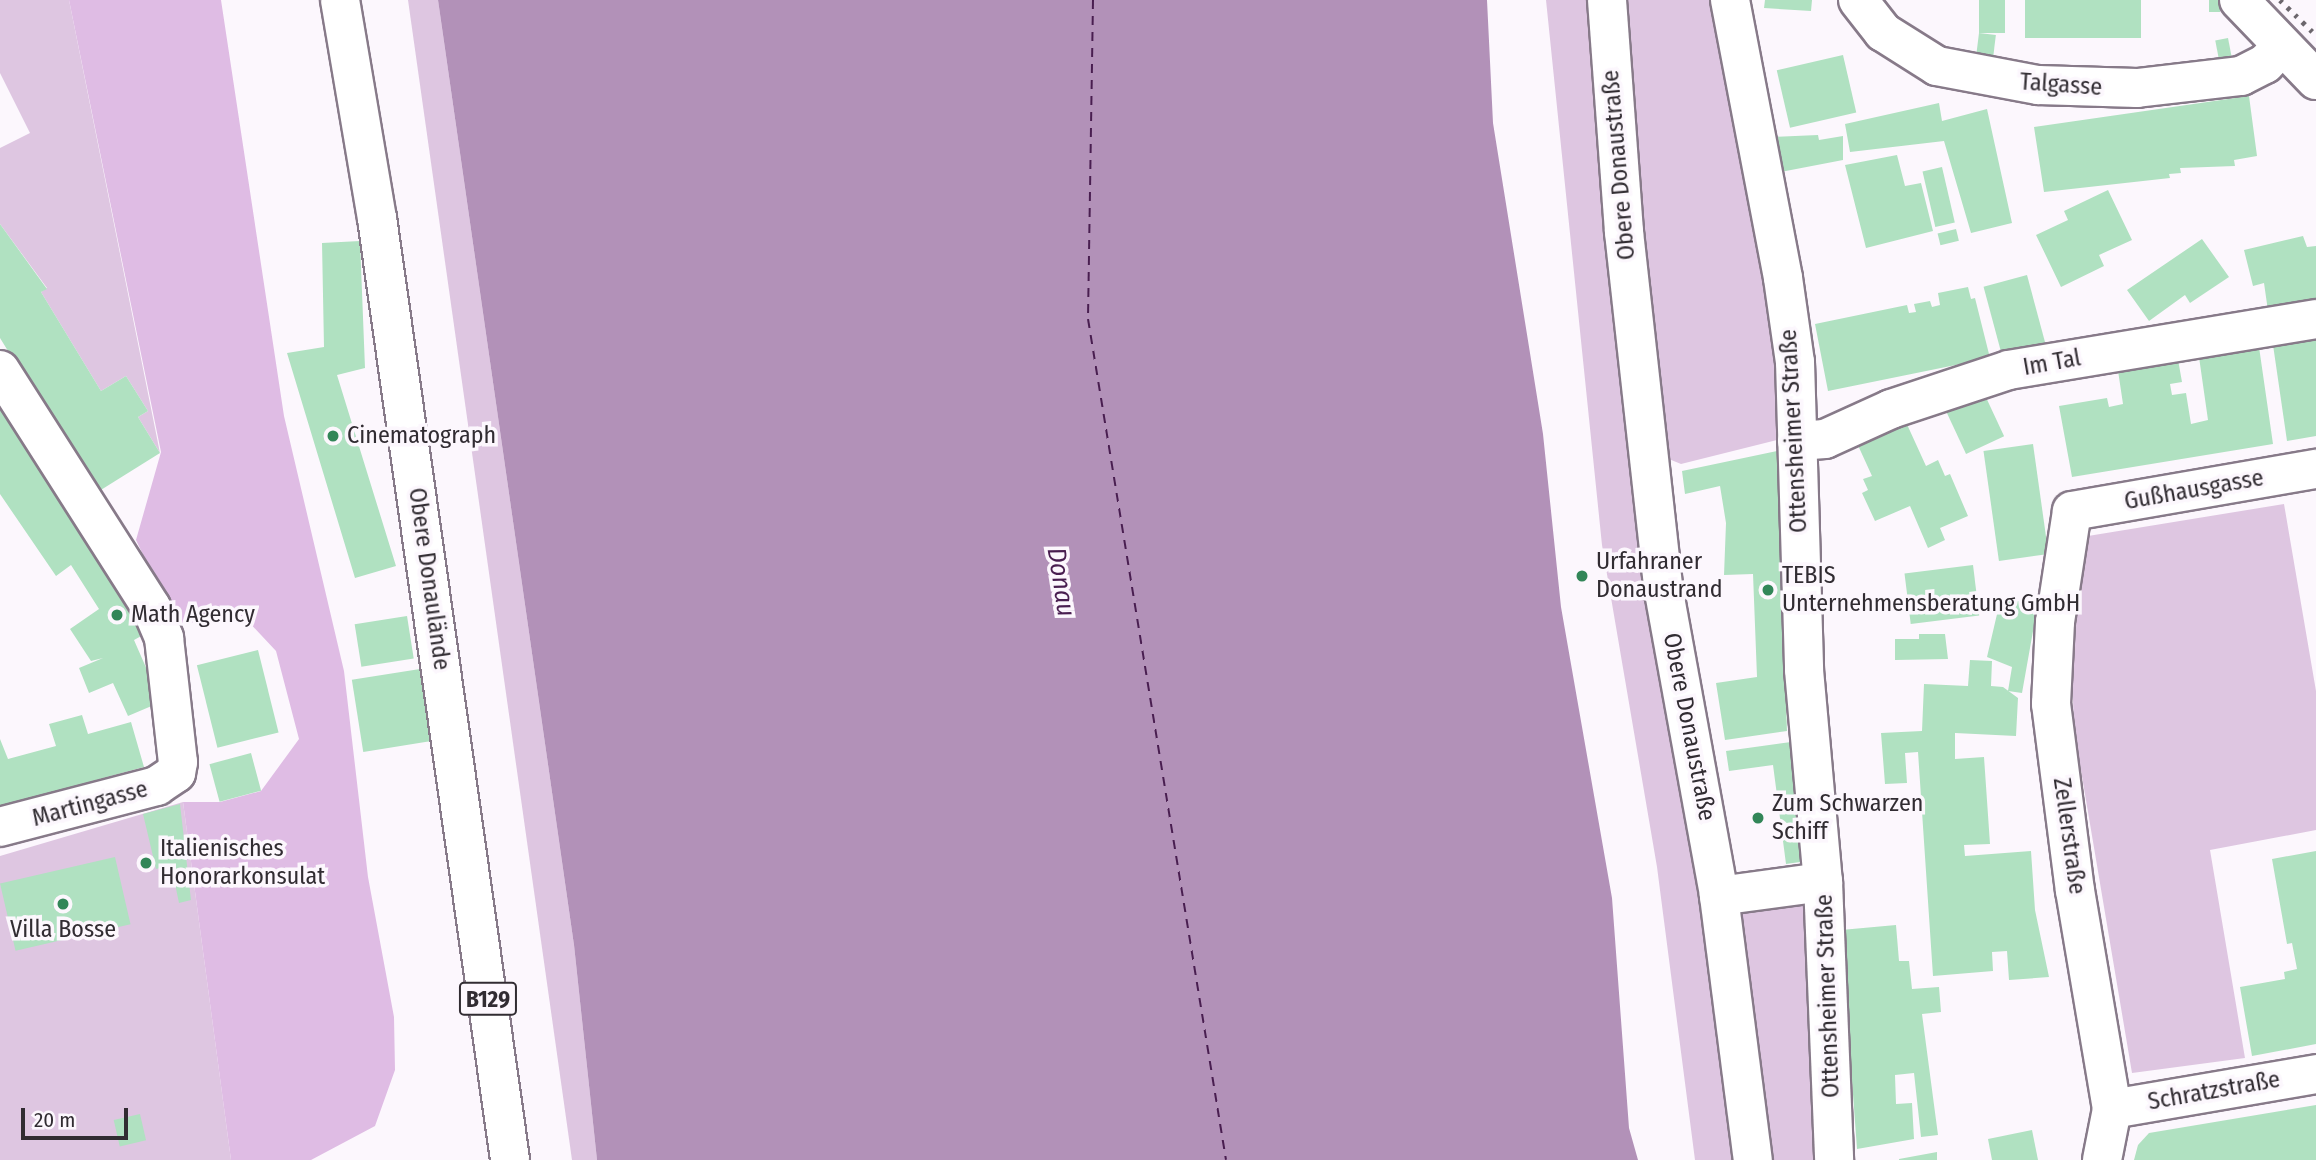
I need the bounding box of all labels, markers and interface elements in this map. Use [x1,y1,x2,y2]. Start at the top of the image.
street label: Talgasse [2019,68,2103,102]
street label: Obere Donaustraße [1596,69,1642,261]
street label: Ottensheimer Straße [1774,328,1814,534]
street label: Im Tal [2021,344,2083,382]
place label: Cinematograph [347,422,496,450]
marker: Cinematograph [325,428,341,444]
street label: Gußhausgasse [2122,464,2266,516]
street label: Obere Donaulände [402,486,456,672]
water label: Donau [1040,545,1082,619]
place label: Urfahraner Donaustrand [1596,548,1723,604]
place label: TEBIS Unternehmensberatung GmbH [1782,562,2080,618]
marker: Urfahraner Donaustrand [1574,568,1590,584]
marker: TEBIS Unternehmensberatung GmbH [1760,582,1776,598]
place label: Math Agency [131,601,255,629]
marker: Math Agency [109,607,125,623]
street label: Obere Donaustraße [1657,631,1721,823]
street label: Martingasse [29,775,151,833]
street label: Zellerstraße [2047,776,2091,896]
place label: Zum Schwarzen Schiff [1772,790,1923,846]
marker: Zum Schwarzen Schiff [1750,810,1766,826]
place label: Italienisches Honorarkonsulat [160,835,325,891]
marker: Italienisches Honorarkonsulat [138,855,154,871]
street label: Ottensheimer Straße [1810,894,1846,1098]
marker: Villa Bosse [55,896,71,912]
place label: Villa Bosse [10,916,116,944]
road number: B129 [458,980,518,1018]
street label: Schratzstraße [2146,1065,2282,1117]
scale bar [24,1094,131,1138]
text: 20 m [34,1107,75,1133]

